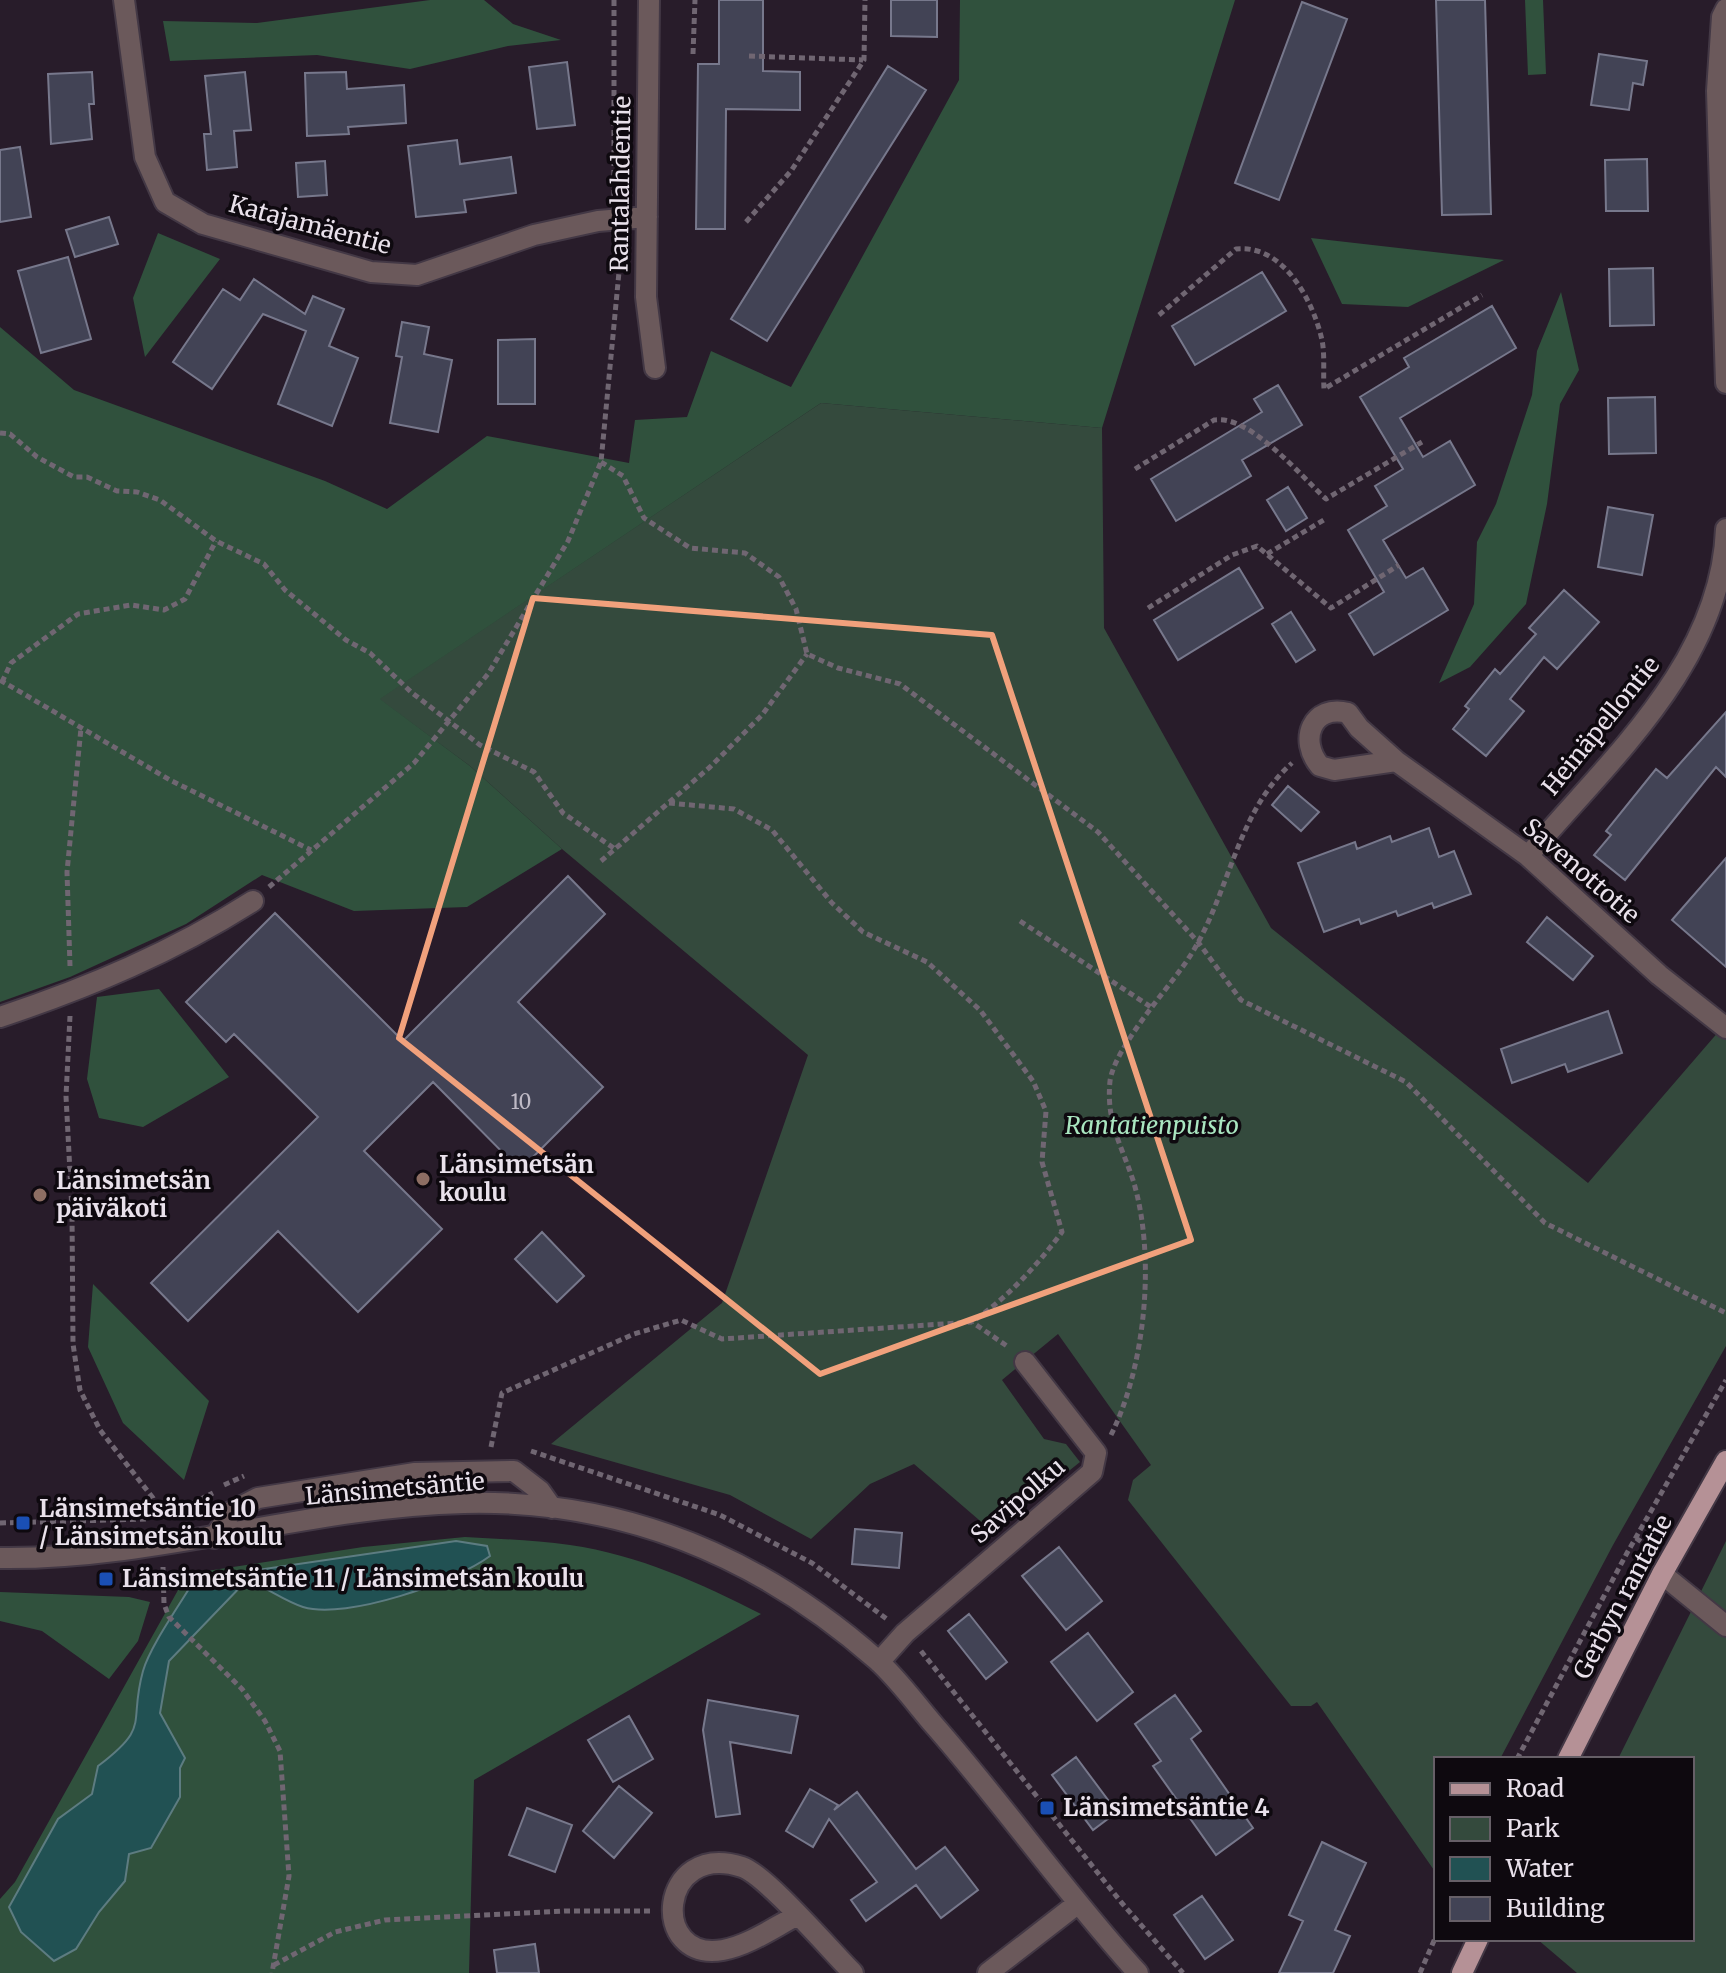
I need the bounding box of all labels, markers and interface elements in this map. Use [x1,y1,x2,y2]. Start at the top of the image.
street label: Rantalahdentie [603,96,638,272]
street label: Katajamäentie [226,188,395,261]
street label: Heinäpellontie [1535,650,1666,801]
street label: Savenottotie [1516,811,1646,930]
house number: 10 [510,1089,532,1114]
park label: Rantatienpuisto [1065,1110,1239,1141]
place label: Länsimetsän koulu [439,1149,594,1208]
place label: Länsimetsän päiväkoti [56,1165,211,1224]
marker: Länsimetsän koulu [414,1170,432,1188]
marker: Länsimetsän päiväkoti [31,1186,49,1204]
street label: Savipolku [964,1451,1071,1550]
street label: Länsimetsäntie [304,1465,486,1512]
place label: Länsimetsäntie 10 / Länsimetsän koulu [39,1493,283,1552]
street label: Gerbyn rantatie [1566,1509,1679,1684]
marker: Länsimetsäntie 10 / Länsimetsän koulu [14,1514,32,1532]
place label: Länsimetsäntie 11 / Länsimetsän koulu [122,1563,584,1594]
marker: Länsimetsäntie 11 / Länsimetsän koulu [97,1570,115,1588]
legend [1434,1757,1694,1941]
text: Road [1506,1773,1564,1804]
place label: Länsimetsäntie 4 [1063,1792,1269,1823]
marker: Länsimetsäntie 4 [1038,1799,1056,1817]
text: Park [1506,1813,1560,1844]
text: Water [1505,1853,1574,1884]
text: Building [1506,1893,1605,1924]

